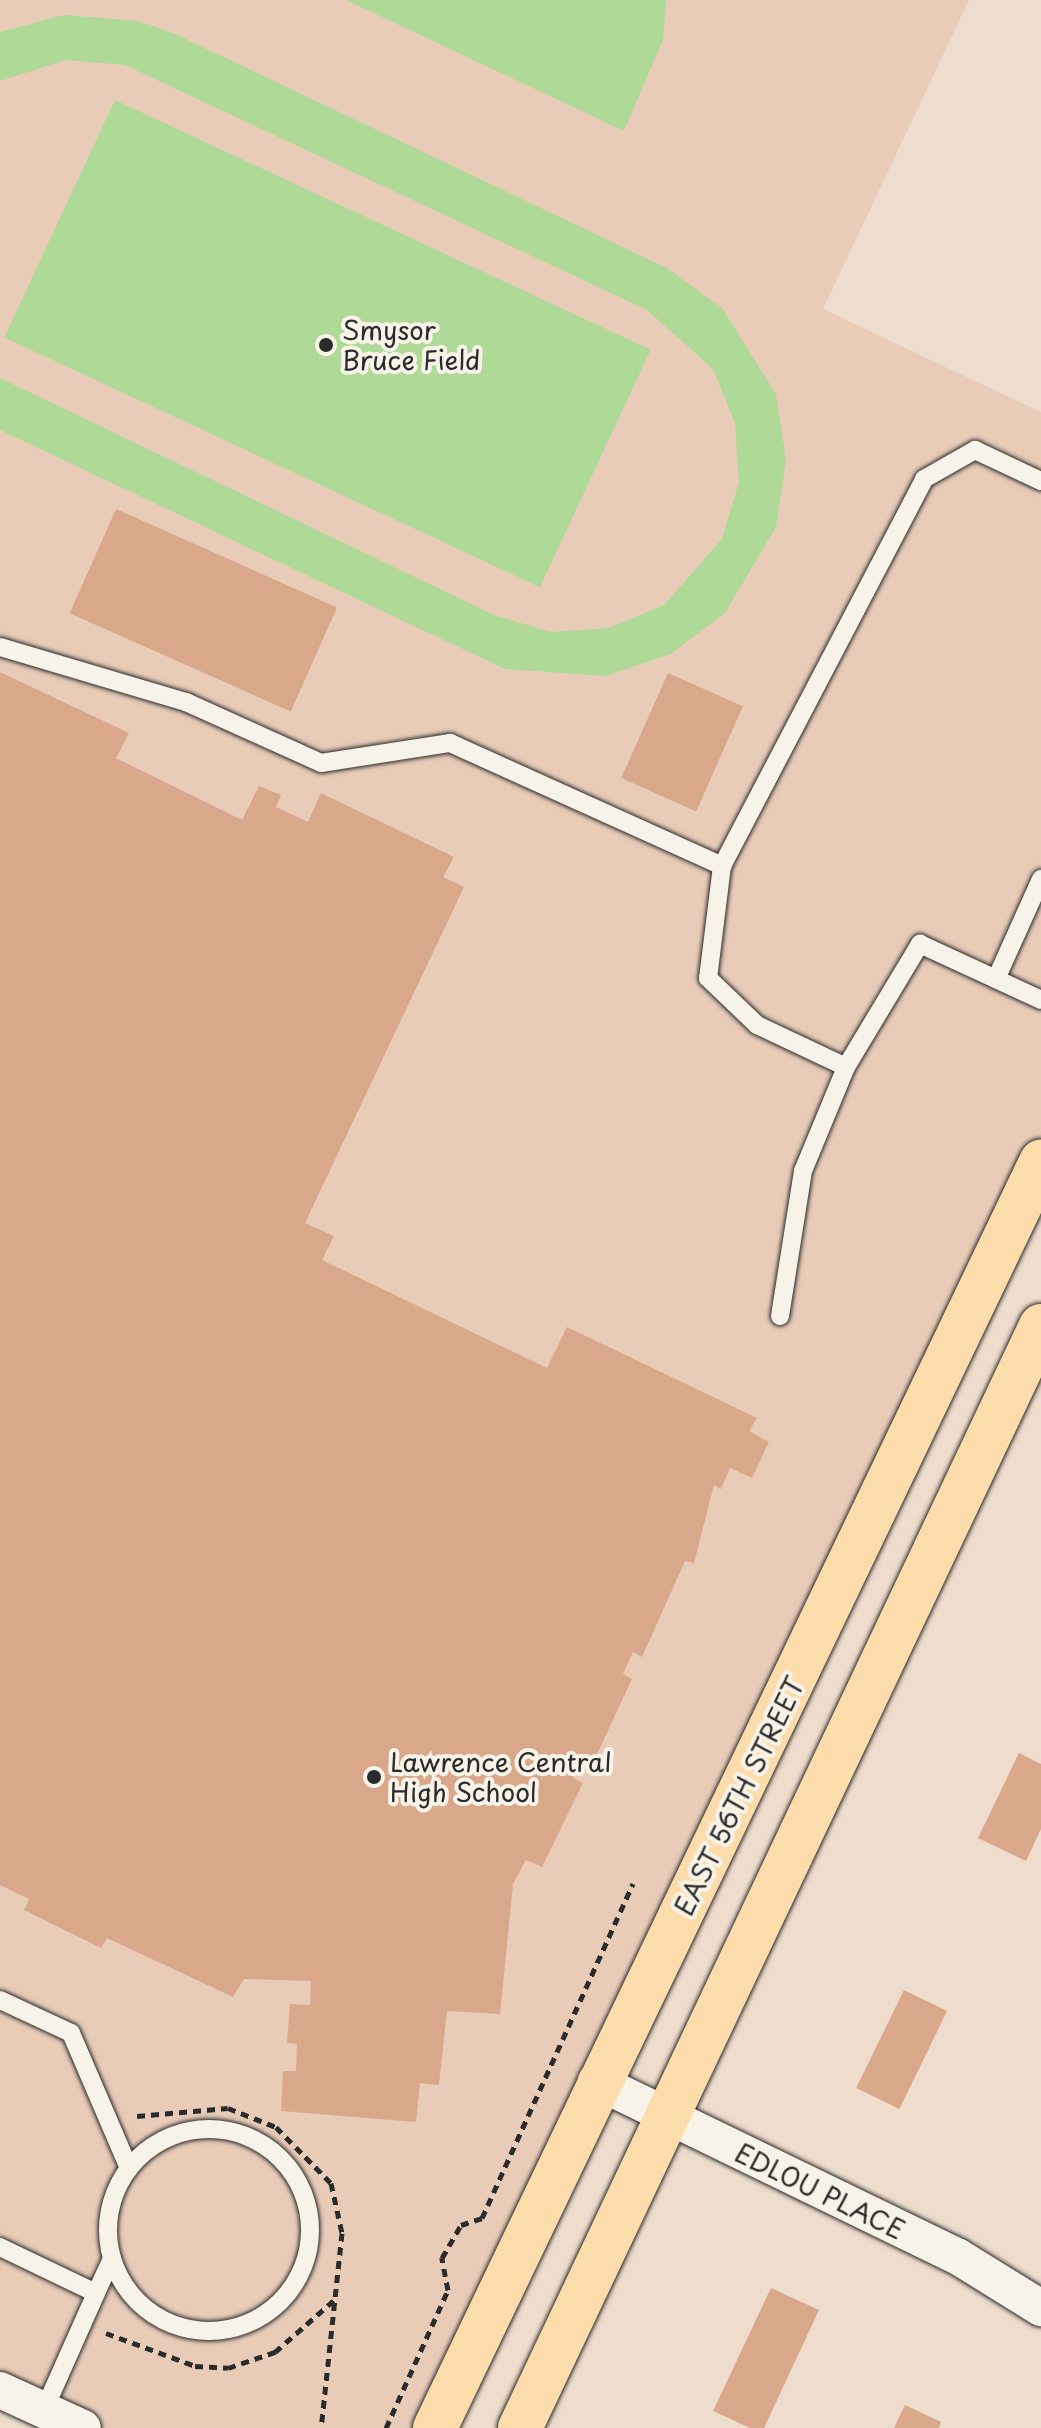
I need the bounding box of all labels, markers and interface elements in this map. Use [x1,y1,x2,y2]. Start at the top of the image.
place label: Smysor Bruce Field [342,314,482,376]
marker: Smysor Bruce Field [317,336,335,354]
street label: EAST 56TH STREET [668,1672,810,1920]
place label: Lawrence Central High School [390,1746,611,1808]
marker: Lawrence Central High School [365,1768,383,1786]
street label: EDLOU PLACE [730,2136,910,2246]

